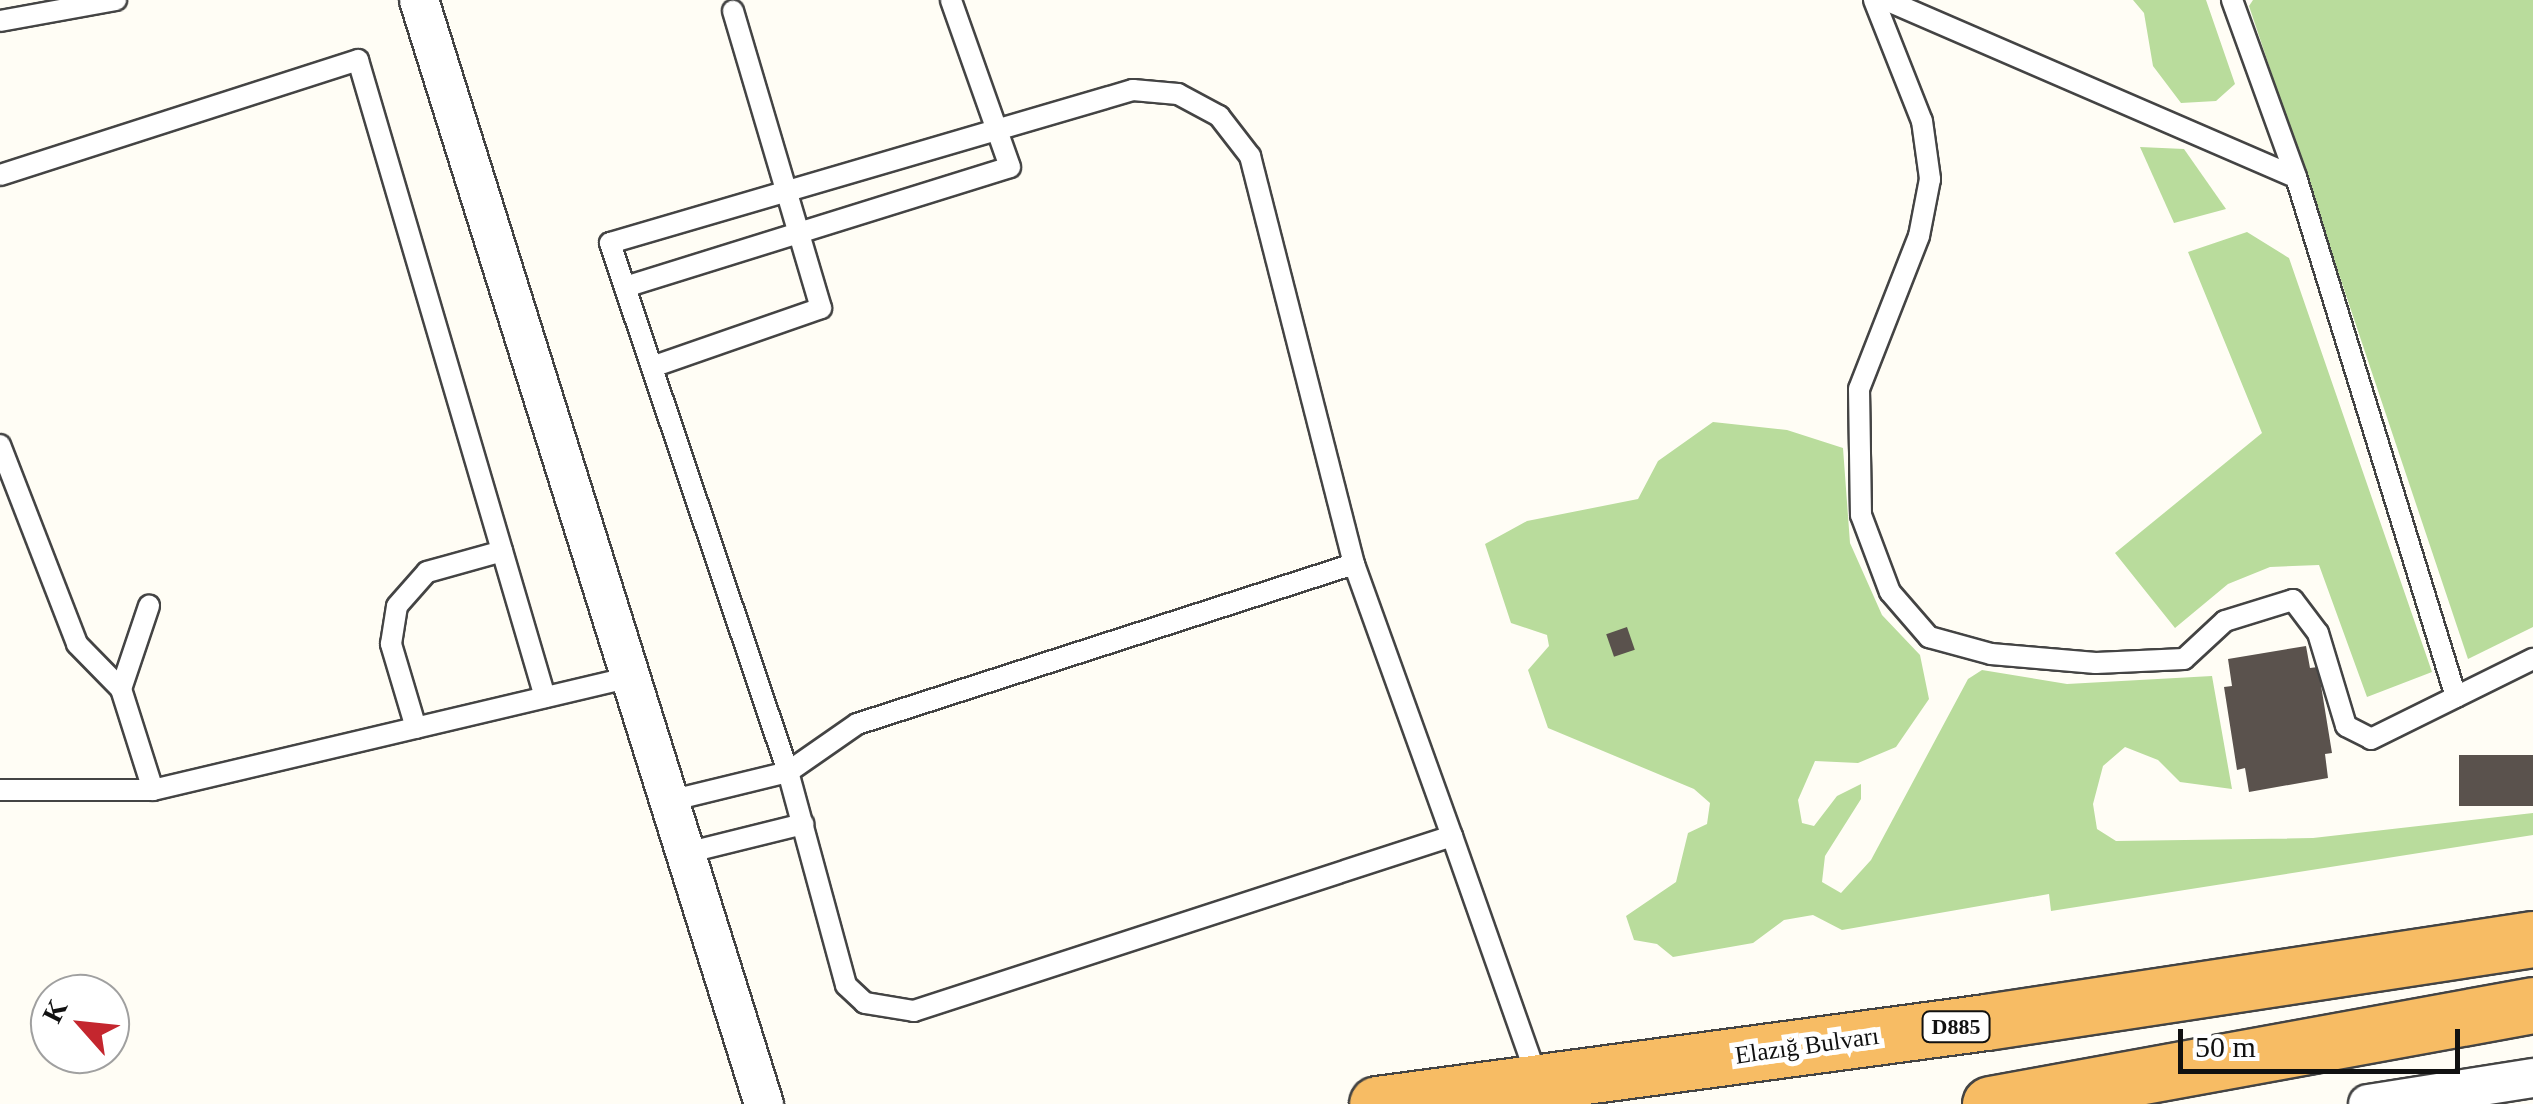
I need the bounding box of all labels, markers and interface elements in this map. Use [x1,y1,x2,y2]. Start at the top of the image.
north arrow [30,974,130,1074]
text: K [36,994,73,1028]
scale bar [2183,1009,2466,1071]
road number: D885 [1921,1010,1991,1044]
street label: Elazığ Bulvarı [1733,1021,1881,1071]
text: 50 m [2195,1030,2256,1063]

